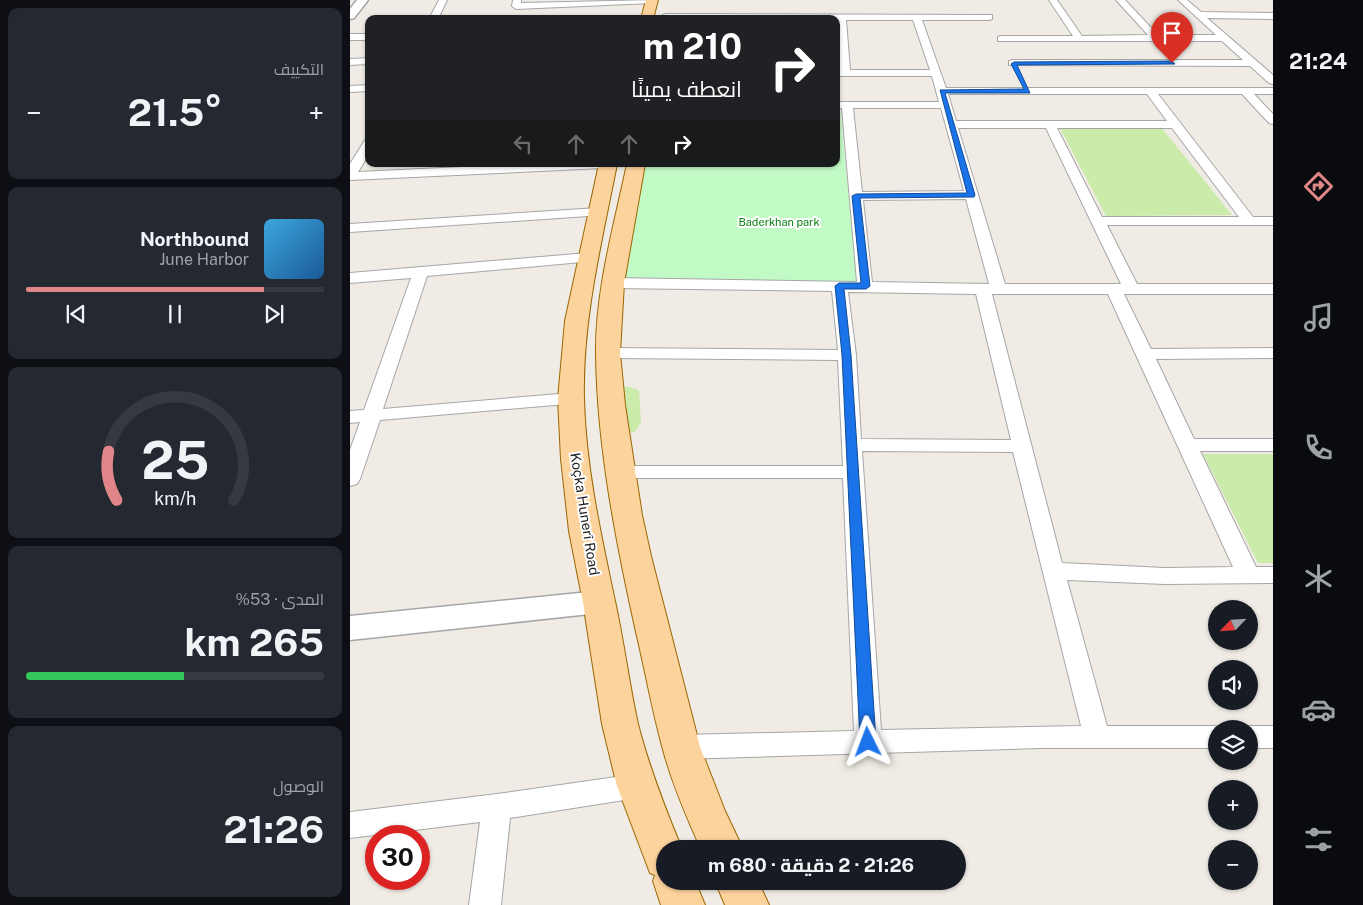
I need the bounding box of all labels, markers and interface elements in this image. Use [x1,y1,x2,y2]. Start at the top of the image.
pin [1151,12,1193,63]
icon: arrive [1158,19,1186,47]
text: 210 m [643,26,742,67]
icon: right [760,35,825,100]
text: 21:24 [1289,48,1347,74]
text: التكييف [274,60,324,79]
text: انعطف يمينًا [631,76,742,102]
text: 21.5° [128,90,222,135]
text: − [26,96,42,129]
text: + [308,96,324,129]
icon: left [509,130,537,158]
icon: ahead [562,130,590,158]
icon: ahead [615,130,643,158]
icon: right [668,130,696,158]
icon: directions [1301,169,1336,204]
park label: Baderkhan park [738,216,820,228]
text: Northbound [140,228,249,250]
text: June Harbor [159,250,249,269]
icon: previous [62,300,90,328]
icon: pause [161,300,189,328]
icon: next [260,300,288,328]
icon: music [1301,300,1336,335]
text: 25 [141,430,209,491]
icon: phone [1301,430,1336,465]
street label: Koçka Hunerî Road [567,452,603,576]
text: km/h [154,488,196,509]
icon: climate [1301,561,1336,596]
text: المدى · 53% [235,590,324,609]
north arrow [1208,600,1258,650]
map controls [1208,600,1258,890]
text: 265 km [184,620,324,665]
button: sound [1208,660,1258,710]
icon: car [1301,692,1336,727]
position arrow [841,715,893,767]
button: layers [1208,720,1258,770]
text: الوصول [273,777,324,796]
button: + [1208,780,1258,830]
text: 21:26 [223,807,324,852]
icon: filters [1301,822,1336,857]
speed limit sign: 30 [365,825,430,890]
button: − [1208,840,1258,890]
text: 21:26 · 2 دقيقة · 680 m [708,854,914,876]

